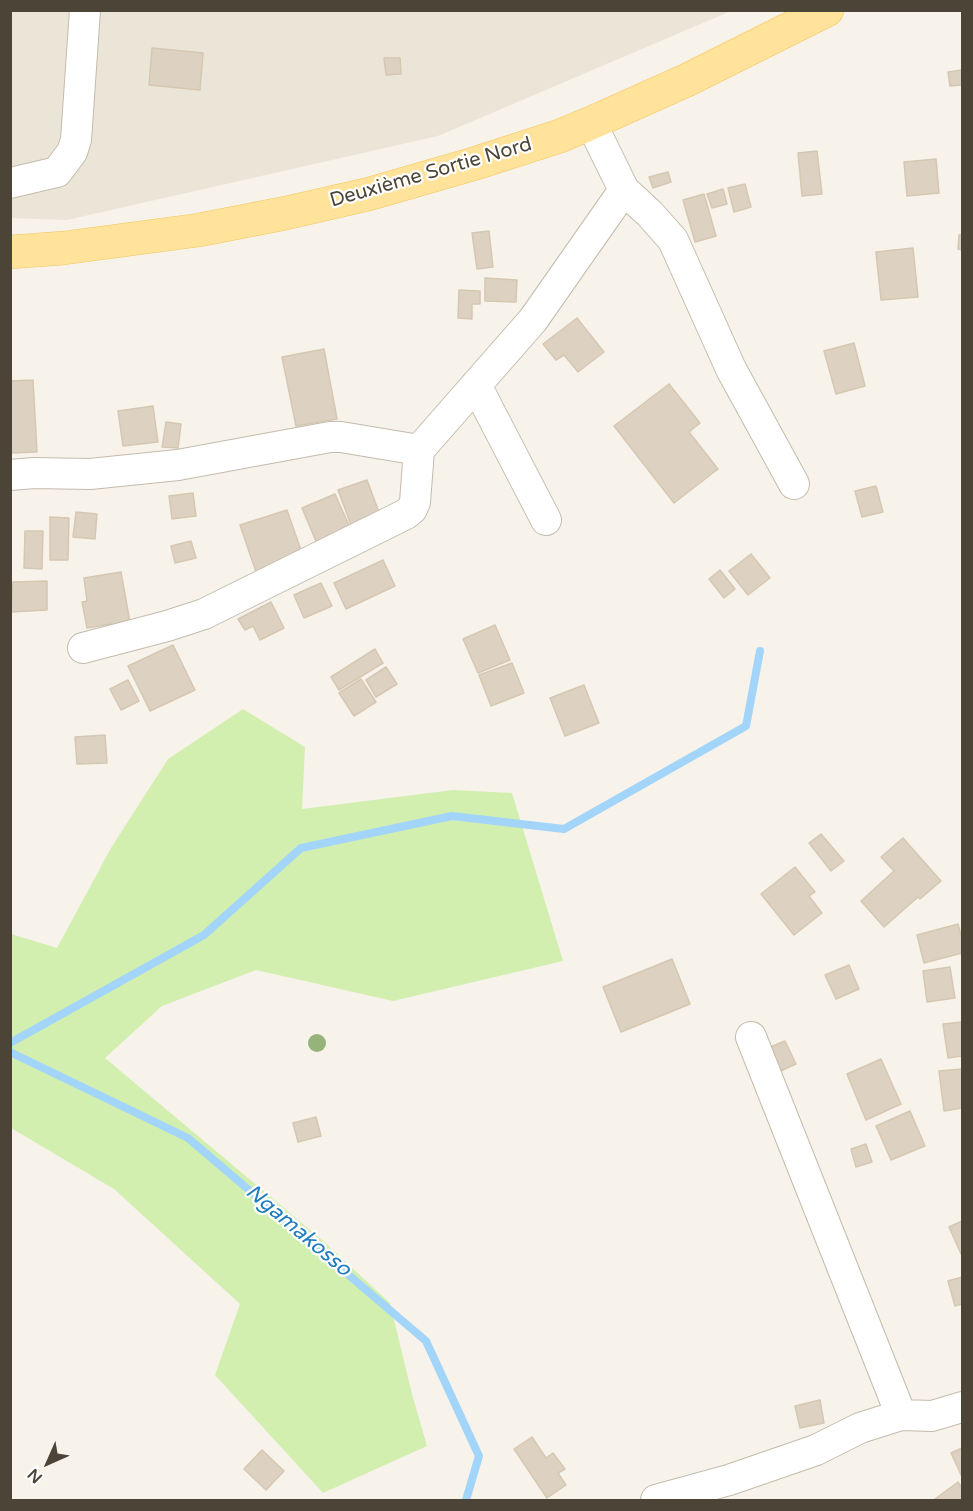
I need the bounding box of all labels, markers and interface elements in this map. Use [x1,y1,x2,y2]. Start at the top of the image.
street label: Deuxième Sortie Nord [327,133,535,213]
water label: Ngamakosso [240,1180,356,1282]
north arrow [18,1433,78,1493]
text: N [24,1464,47,1487]

